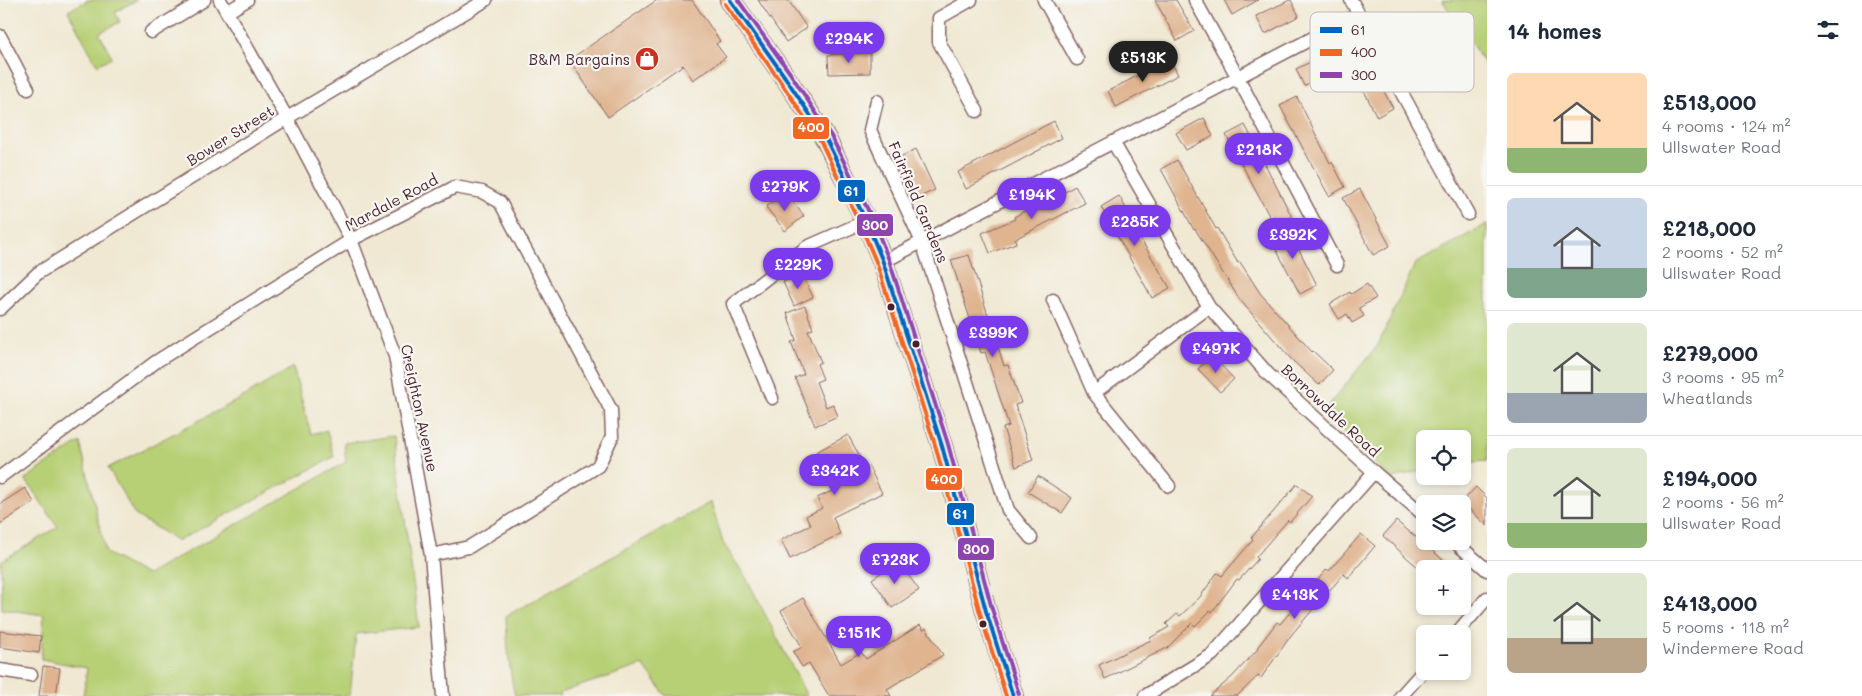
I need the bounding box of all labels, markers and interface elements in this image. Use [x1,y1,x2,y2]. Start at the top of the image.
legend [1310,12,1474,92]
icon: filters [1814,16,1842,44]
text: 14 homes [1507,17,1602,44]
text: 61 [1351,20,1366,39]
pin: £294K [814,22,884,64]
text: £294K [824,27,874,48]
pin: £513K [1108,41,1178,83]
text: 400 [1351,42,1377,61]
shop icon: B&M Bargains [634,46,660,72]
text: £513K [1120,46,1166,67]
place label: B&M Bargains [529,49,630,69]
text: 300 [1351,65,1377,84]
text: £513,000 [1662,88,1756,115]
icon: home [1547,93,1607,153]
street label: Bower Street [183,100,277,170]
text: 4 rooms · 124 m² [1662,115,1791,136]
line badge: 400 [792,116,830,140]
text: 400 [798,117,824,136]
pin: £218K [1224,132,1294,175]
text: Ullswater Road [1662,136,1781,157]
street label: Fairfield Gardens [884,138,954,266]
text: £218K [1236,138,1282,159]
street label: Mardale Road [341,169,441,235]
pin: £279K [750,170,820,212]
text: £279K [761,175,809,196]
pin: £194K [997,178,1067,220]
line badge: 61 [837,179,866,203]
text: 61 [844,181,858,200]
text: £194K [1008,183,1056,204]
pin: £285K [1100,204,1170,247]
text: £285K [1111,210,1159,231]
line badge: 300 [856,213,894,237]
text: £218,000 [1662,214,1756,241]
text: 300 [862,215,888,234]
pin: £392K [1258,218,1328,260]
icon: home [1547,218,1607,278]
text: £392K [1269,223,1317,244]
text: 2 rooms · 52 m² [1662,241,1783,262]
pin: £229K [763,248,833,290]
text: £229K [774,253,822,274]
text: Ullswater Road [1662,262,1781,283]
unlabelled marker [886,302,896,312]
pin: £399K [958,316,1028,358]
text: £399K [968,321,1018,342]
pin: £497K [1181,332,1251,374]
text: £497K [1191,337,1241,358]
unlabelled marker [911,339,921,349]
text: £279,000 [1662,339,1758,366]
street label: Creighton Avenue [397,342,443,474]
icon: home [1547,343,1607,403]
street label: Borrowdale Road [1277,359,1385,461]
text: 3 rooms · 95 m² [1662,366,1784,387]
text: Wheatlands [1662,387,1753,408]
map controls [1416,430,1471,680]
button: locate [1416,430,1471,485]
pin: £342K [800,454,870,496]
text: £342K [810,459,860,480]
text: £194,000 [1662,464,1757,491]
line badge: 400 [925,467,963,491]
icon: home [1547,468,1607,528]
text: 400 [931,469,957,488]
text: 2 rooms · 56 m² [1662,491,1784,512]
button: layers [1416,495,1471,550]
line badge: 61 [946,502,975,526]
text: 61 [953,504,967,523]
text: Ullswater Road [1662,512,1781,533]
line badge: 300 [957,537,995,561]
text: 300 [963,539,989,558]
pin: £723K [860,542,930,585]
text: £723K [871,548,919,569]
button: + [1416,560,1471,615]
pin: £413K [1260,578,1330,620]
text: £413K [1271,583,1319,604]
text: £413,000 [1662,589,1757,616]
icon: home [1547,593,1607,653]
pin: £151K [824,616,894,658]
text: 5 rooms · 118 m² [1662,616,1789,637]
unlabelled marker [978,619,988,629]
text: £151K [837,621,881,642]
button: − [1416,625,1471,680]
text: Windermere Road [1662,637,1803,658]

